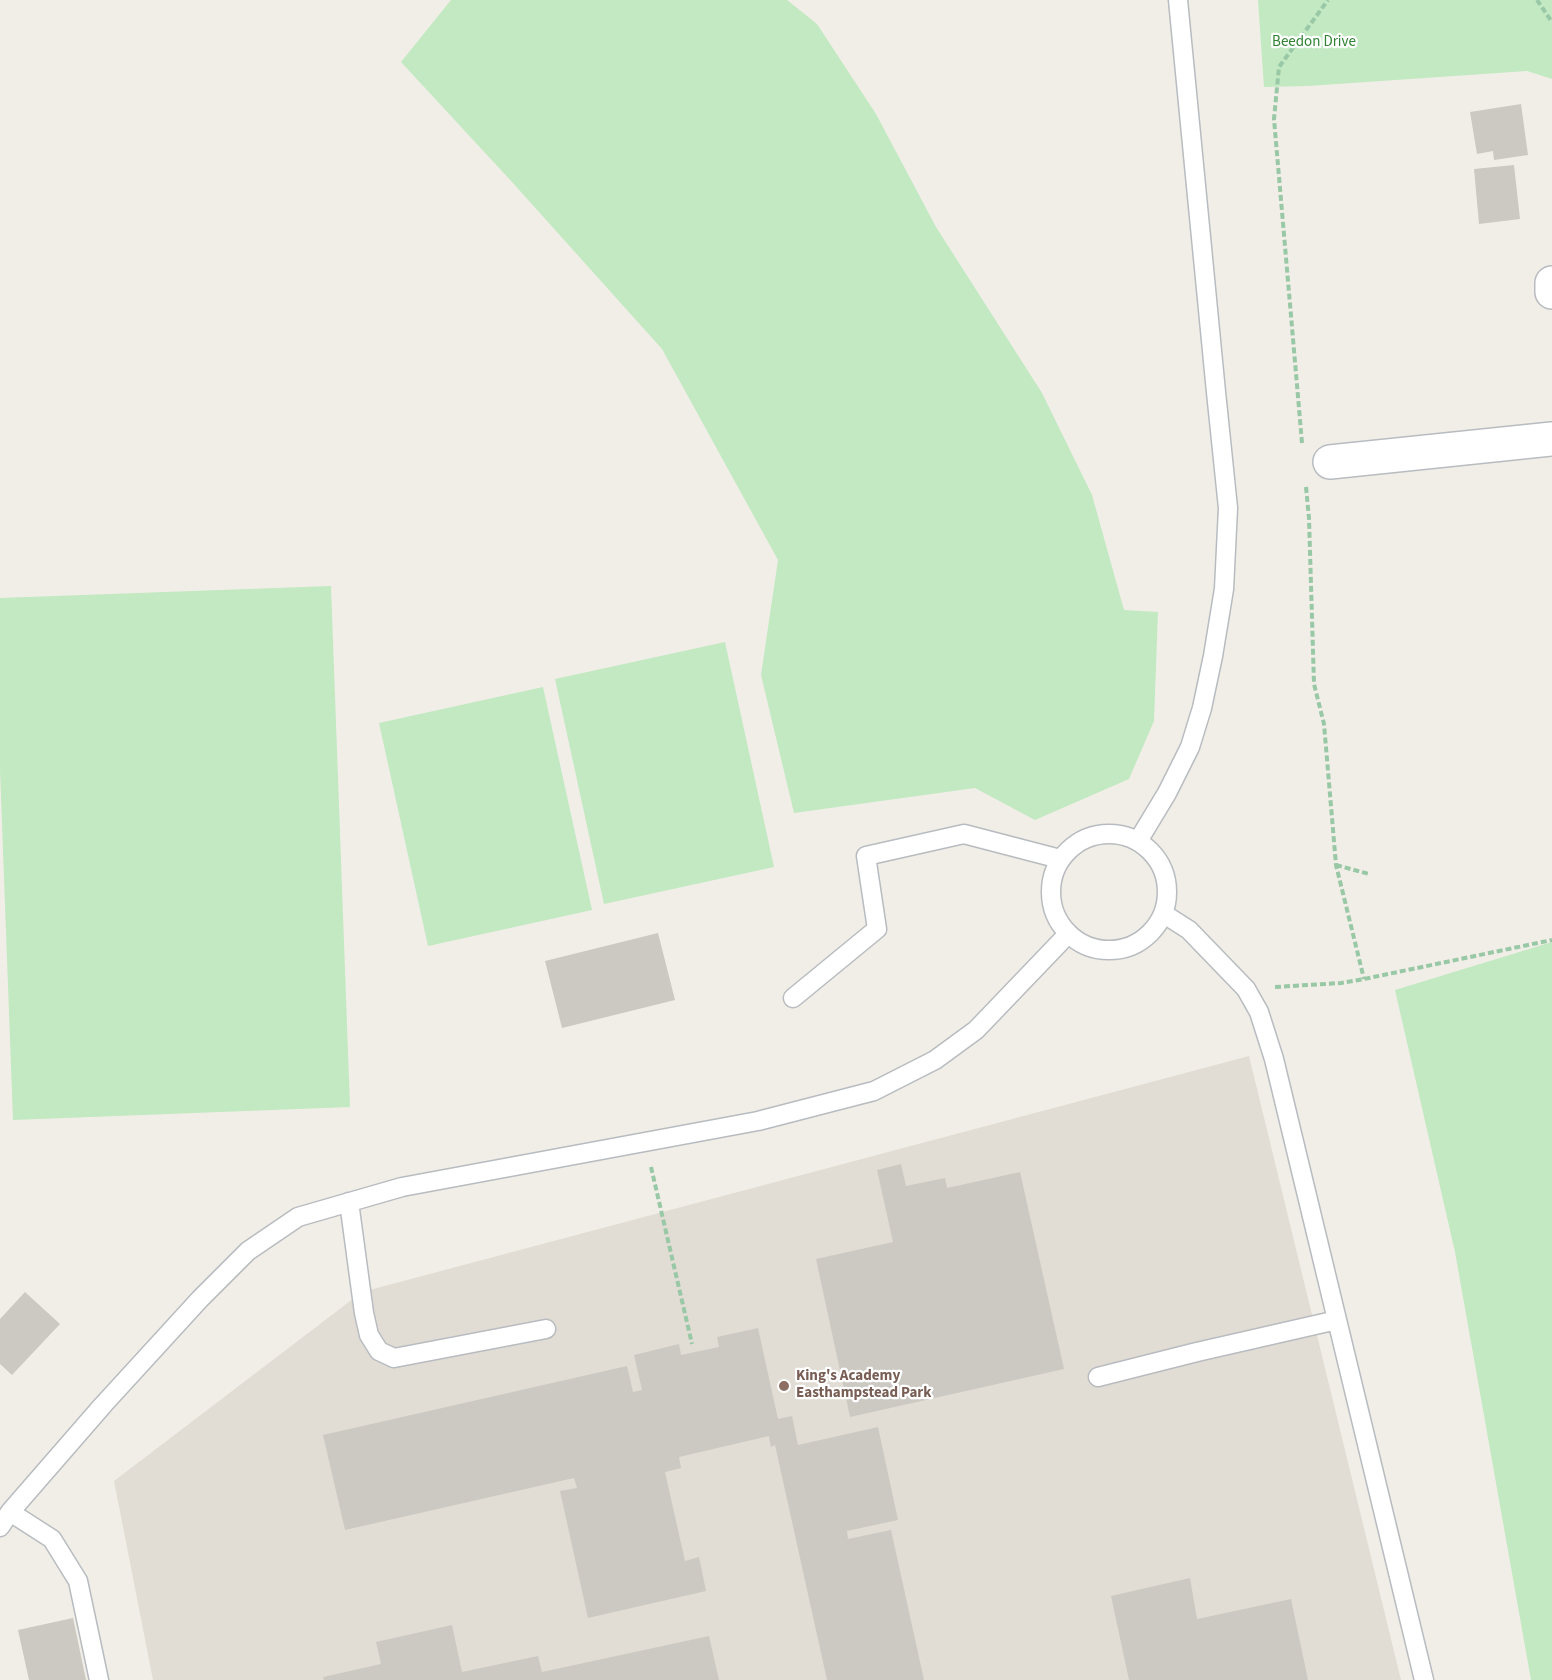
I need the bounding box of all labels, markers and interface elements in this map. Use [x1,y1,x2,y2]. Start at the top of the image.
park label: Beedon Drive [1272,34,1356,52]
place label: King's Academy Easthampstead Park [796,1368,932,1403]
marker: King's Academy Easthampstead Park [777,1379,791,1393]

